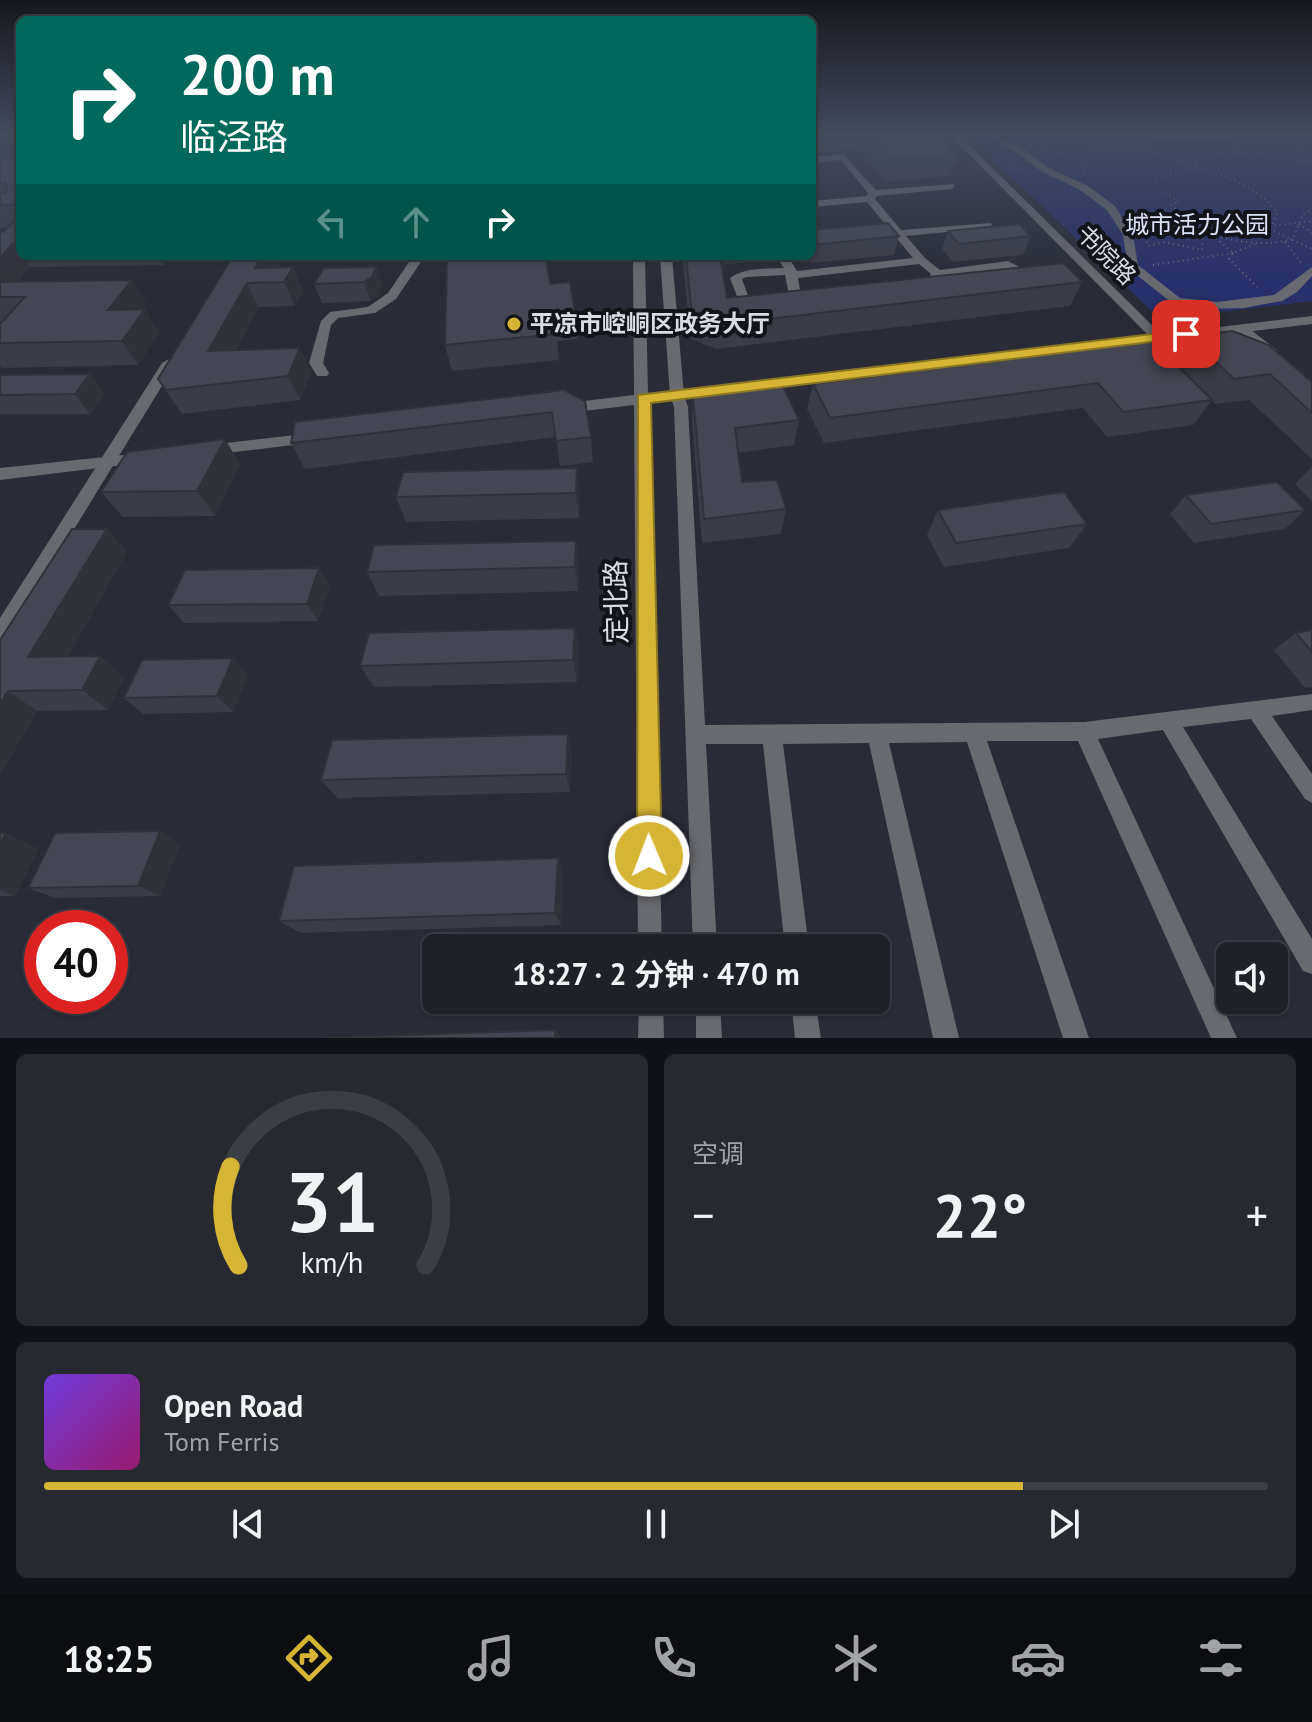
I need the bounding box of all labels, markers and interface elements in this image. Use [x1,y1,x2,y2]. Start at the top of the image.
text: 200 m [180,38,335,110]
icon: right [48,48,152,152]
text: 临泾路 [180,113,288,160]
icon: left [310,200,354,244]
icon: ahead [394,200,438,244]
icon: right [478,200,522,244]
park label: 城市活力公园 [1125,209,1269,240]
street label: 书院路 [1070,218,1143,291]
pin [1152,300,1220,368]
place label: 平凉市崆峒区政务大厅 [530,308,770,339]
icon: arrive [1164,312,1208,356]
marker: 平凉市崆峒区政务大厅 [505,315,523,333]
street label: 定北路 [596,560,635,644]
position arrow [607,814,691,898]
speed limit sign: 40 [24,910,128,1014]
map controls [1216,942,1288,1014]
button: sound [1216,942,1288,1014]
text: 18:27 · 2 分钟 · 470 m [512,954,800,993]
text: 空调 [692,1137,744,1170]
text: 31 [285,1147,379,1255]
text: 22° [933,1176,1027,1254]
text: − [692,1186,714,1243]
text: + [1246,1186,1268,1243]
text: km/h [301,1244,363,1281]
text: Open Road [164,1386,303,1425]
text: Tom Ferris [164,1425,279,1458]
icon: previous [226,1502,270,1546]
icon: pause [634,1502,678,1546]
icon: next [1042,1502,1086,1546]
icon: directions [281,1630,337,1686]
icon: music [463,1630,519,1686]
icon: phone [646,1630,702,1686]
icon: climate [828,1630,884,1686]
icon: car [1010,1630,1066,1686]
icon: filters [1193,1630,1249,1686]
text: 18:25 [63,1635,155,1682]

